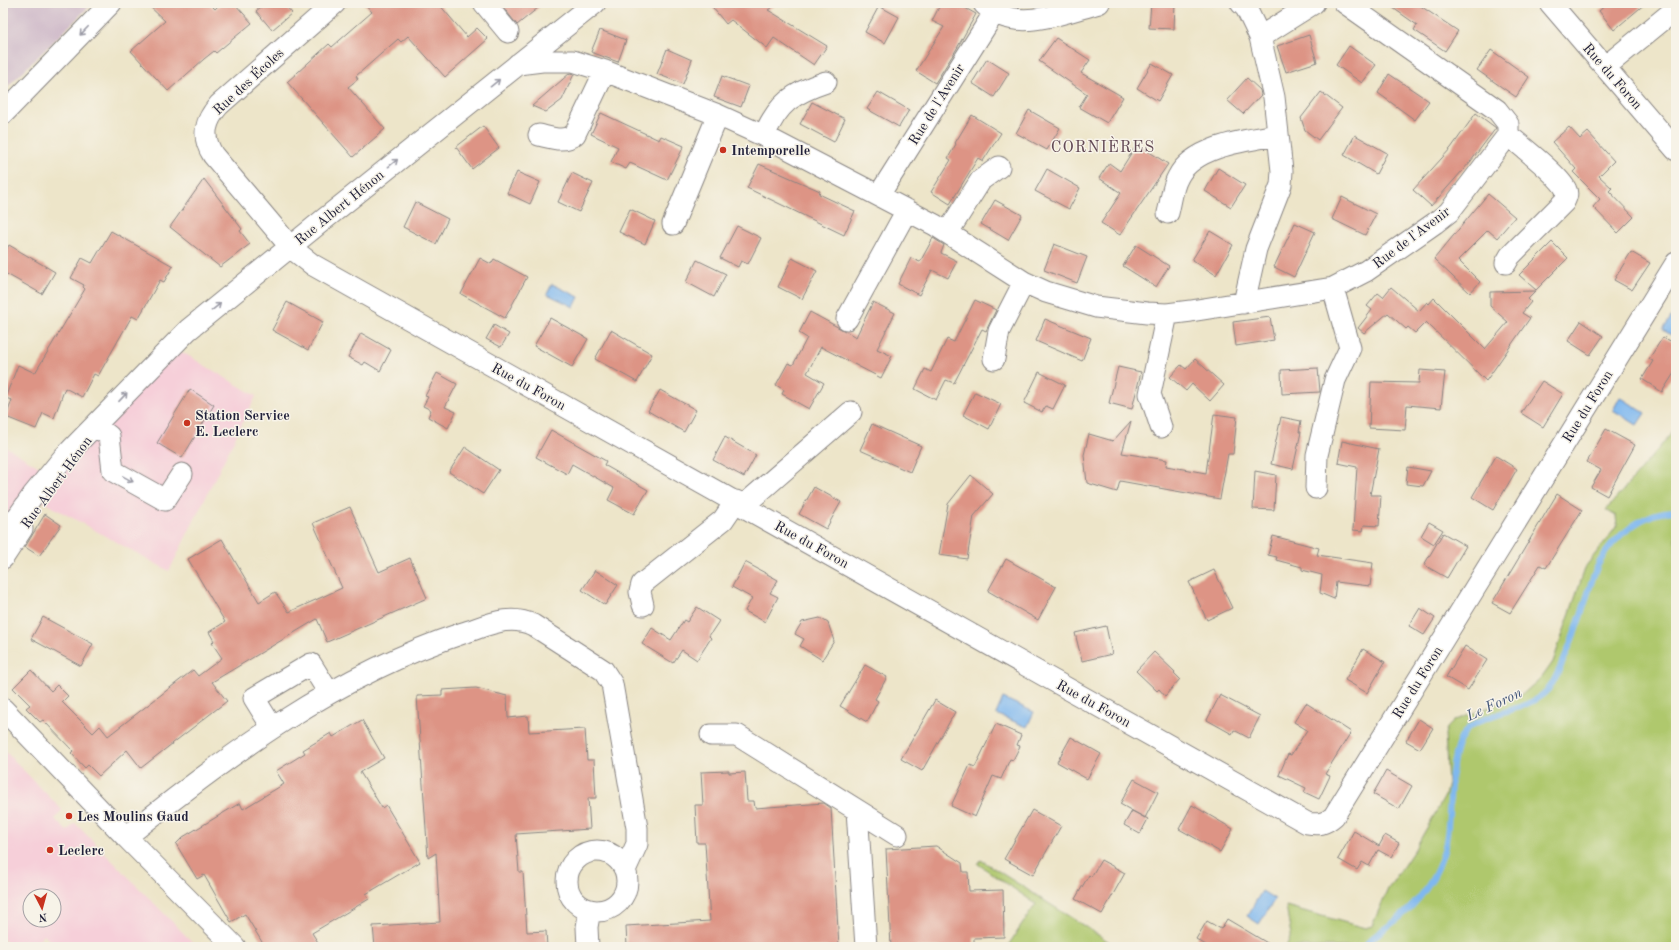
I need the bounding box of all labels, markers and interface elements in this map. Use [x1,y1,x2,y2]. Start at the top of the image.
one-way arrow [79,26,89,36]
street label: Rue du Foron [1580,41,1645,113]
street label: Rue des Écoles [209,44,287,118]
street label: Rue de l'Avenir [906,61,967,148]
one-way arrow [489,78,500,87]
district label: CORNIÈRES [1051,136,1155,156]
place label: Intemporelle [731,144,810,158]
marker: Intemporelle [718,145,728,155]
one-way arrow [388,159,399,168]
street label: Rue Albert Hénon [292,167,387,248]
street label: Rue de l'Avenir [1370,204,1453,271]
one-way arrow [210,302,221,311]
street label: Rue du Foron [489,361,568,413]
street label: Rue du Foron [1560,368,1616,445]
one-way arrow [118,392,127,402]
place label: Station Service E. Leclerc [195,409,290,439]
marker: Station Service E. Leclerc [182,418,192,428]
street label: Rue Albert Hénon [19,434,95,531]
one-way arrow [122,476,134,484]
street label: Rue du Foron [772,519,851,571]
street label: Rue du Foron [1390,644,1446,721]
street label: Rue du Foron [1054,678,1133,730]
water label: Le Foron [1464,686,1525,725]
place label: Les Moulins Gaud [77,810,189,824]
marker: Les Moulins Gaud [64,811,74,821]
place label: Leclerc [58,844,104,858]
marker: Leclerc [45,845,55,855]
north arrow [22,888,62,928]
text: N [38,911,48,922]

